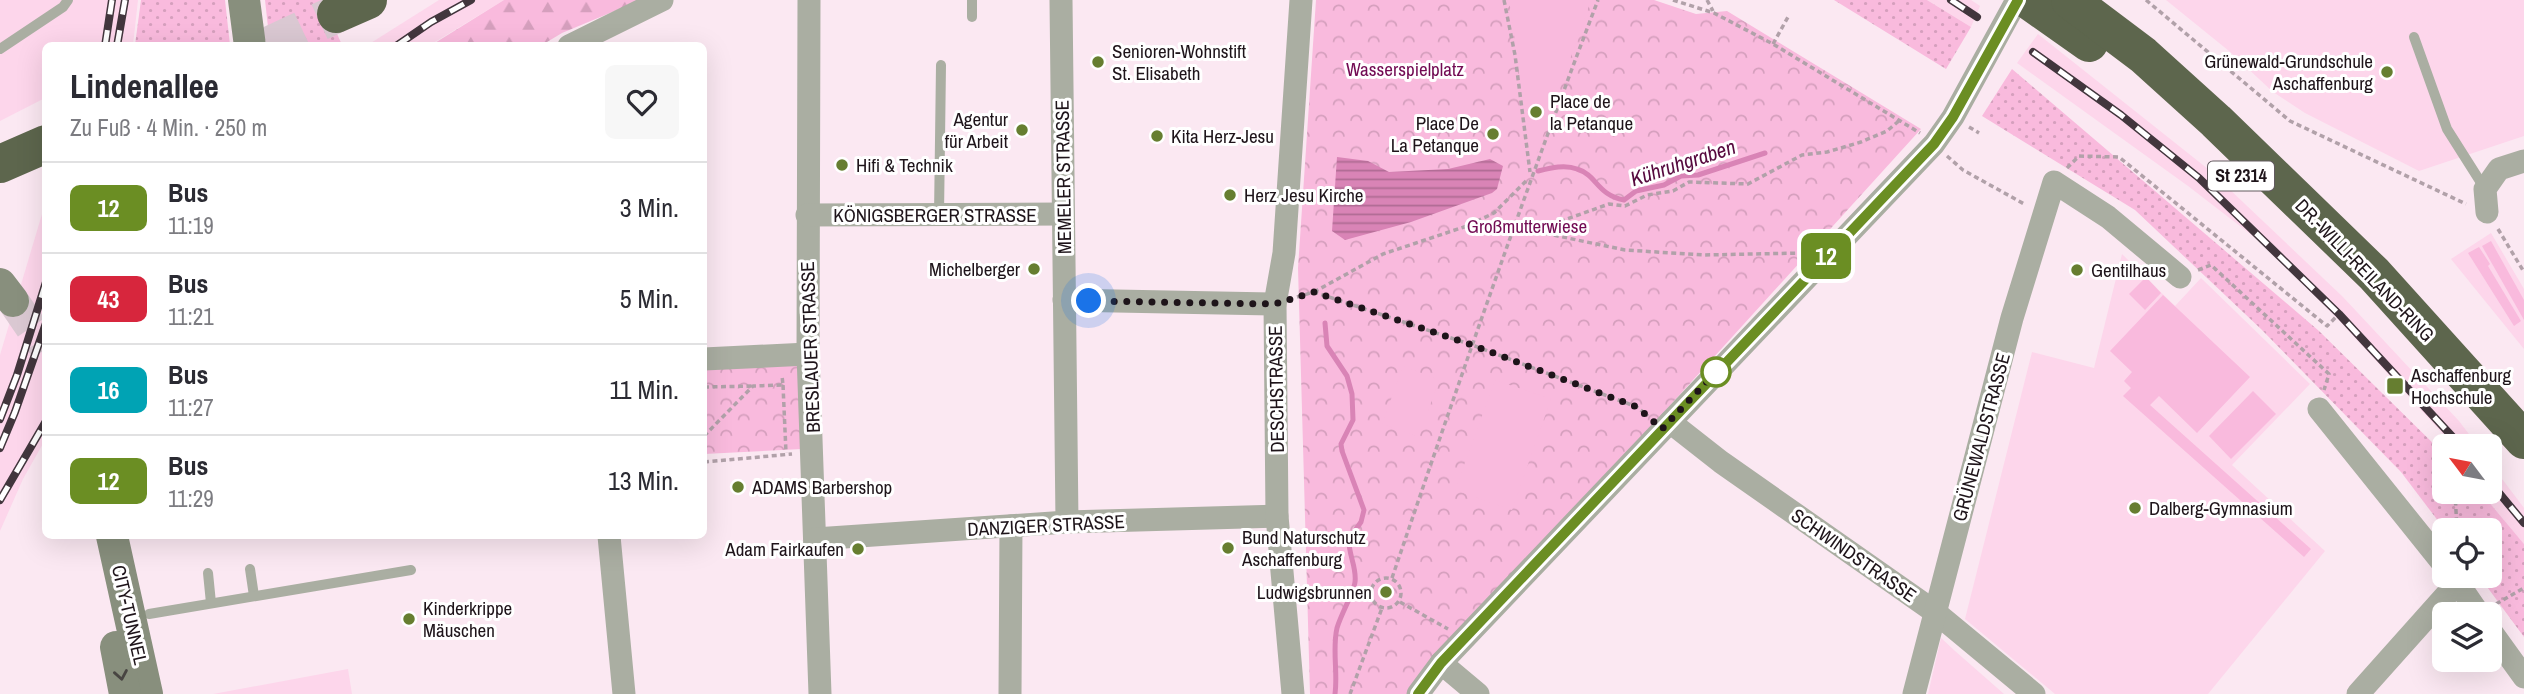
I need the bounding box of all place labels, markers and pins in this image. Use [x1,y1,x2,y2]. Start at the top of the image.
place label: Senioren-Wohnstift St. Elisabeth [1112,38,1247,86]
place label: Grünewald-Grundschule Aschaffenburg [2204,48,2373,96]
marker: Senioren-Wohnstift St. Elisabeth [1090,54,1106,70]
marker: Grünewald-Grundschule Aschaffenburg [2379,64,2395,80]
place label: Place de la Petanque [1550,88,1633,136]
marker: Place de la Petanque [1528,104,1544,120]
place label: Agentur für Arbeit [945,106,1009,154]
place label: Place De La Petanque [1391,110,1479,158]
marker: Agentur für Arbeit [1014,122,1030,138]
place label: Kita Herz-Jesu [1171,123,1274,149]
marker: Place De La Petanque [1485,126,1501,142]
marker: Kita Herz-Jesu [1149,128,1165,144]
place label: Hifi & Technik [856,152,953,178]
marker: Hifi & Technik [834,157,850,173]
place label: Herz Jesu Kirche [1244,182,1364,208]
marker: Herz Jesu Kirche [1222,187,1238,203]
place label: Michelberger [929,256,1021,282]
place label: Gentilhaus [2091,257,2167,283]
marker: Michelberger [1026,261,1042,277]
marker: Gentilhaus [2069,262,2085,278]
unlabelled marker [1701,357,1731,387]
place label: Aschaffenburg Hochschule [2410,362,2512,410]
marker: Aschaffenburg Hochschule [2385,376,2405,396]
place label: ADAMS Barbershop [751,474,892,500]
marker: ADAMS Barbershop [730,479,746,495]
place label: Dalberg-Gymnasium [2149,495,2293,521]
marker: Dalberg-Gymnasium [2127,500,2143,516]
place label: Bund Naturschutz Aschaffenburg [1241,524,1366,572]
place label: Adam Fairkaufen [724,536,844,562]
marker: Bund Naturschutz Aschaffenburg [1220,540,1236,556]
marker: Adam Fairkaufen [850,541,866,557]
place label: Ludwigsbrunnen [1257,579,1372,605]
marker: Ludwigsbrunnen [1378,584,1394,600]
place label: Kinderkrippe Mäuschen [423,595,512,643]
marker: Kinderkrippe Mäuschen [401,611,417,627]

